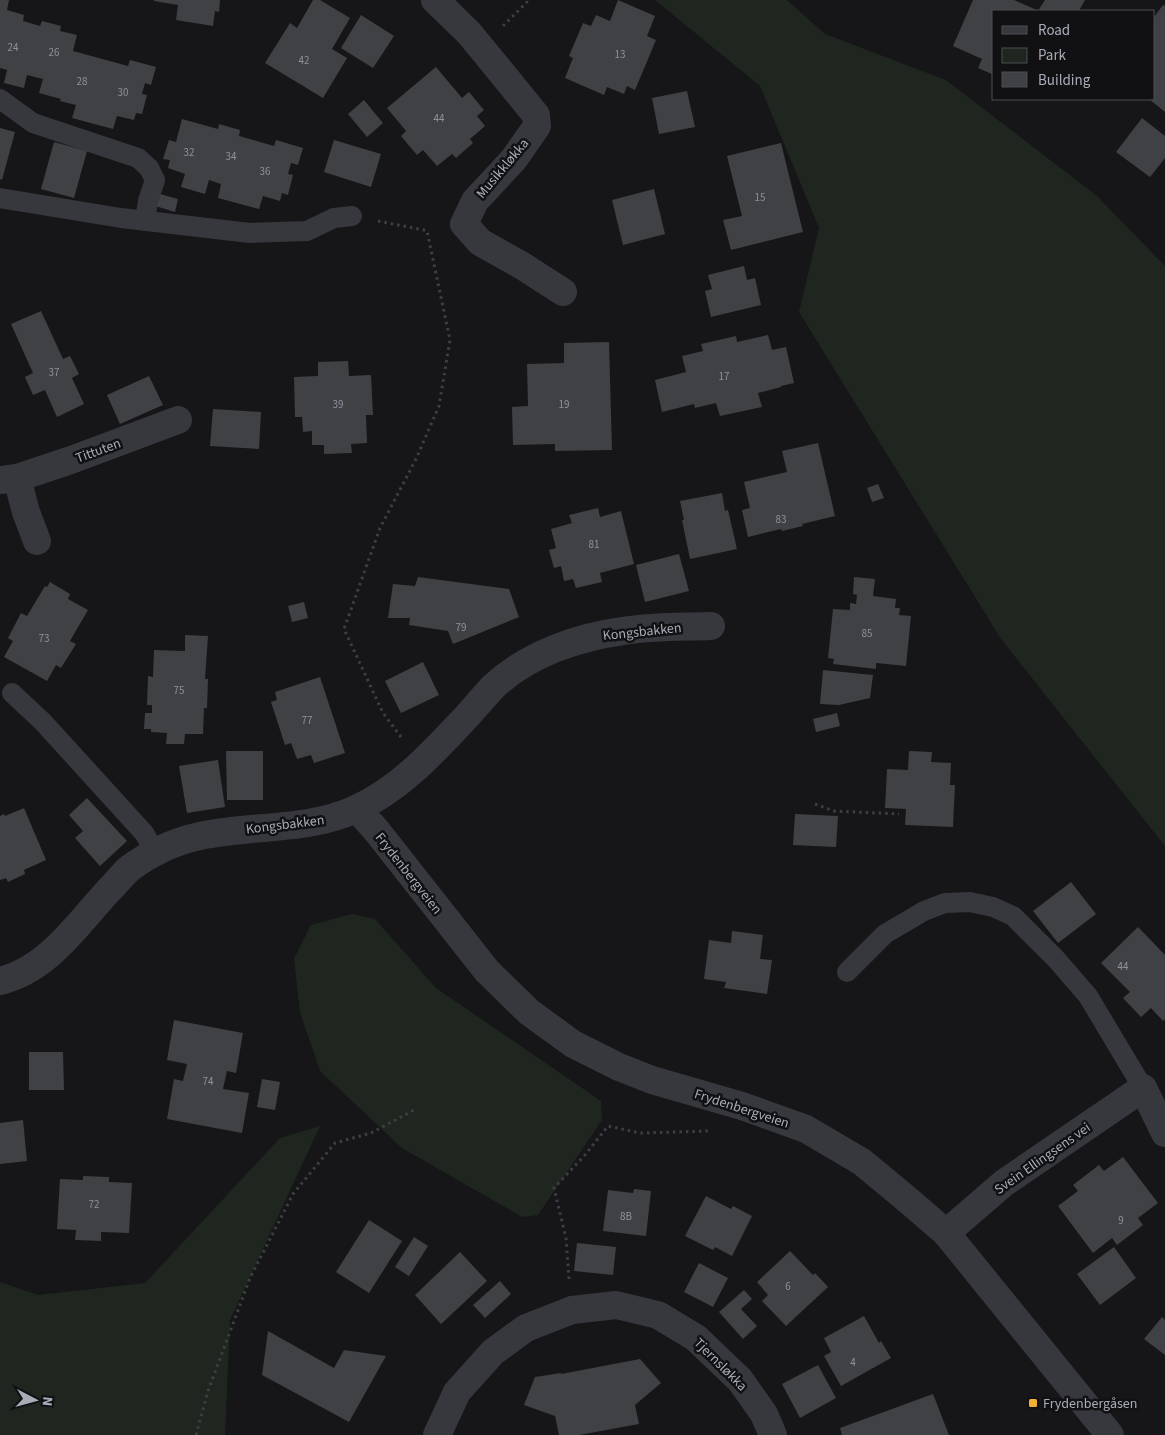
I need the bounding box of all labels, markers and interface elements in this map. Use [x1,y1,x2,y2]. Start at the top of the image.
legend [992,10,1155,100]
text: Road [1038,20,1070,41]
house number: 24 [8,40,19,55]
house number: 26 [49,45,60,60]
text: Park [1038,45,1067,66]
house number: 13 [615,47,625,62]
house number: 42 [299,53,309,68]
text: Building [1038,70,1091,91]
house number: 28 [77,74,88,89]
house number: 30 [118,85,128,100]
house number: 44 [434,111,445,126]
street label: Musikkløkka [472,134,534,203]
house number: 32 [184,145,194,160]
house number: 34 [226,149,237,164]
house number: 36 [260,164,271,179]
house number: 15 [755,190,765,205]
house number: 37 [49,365,59,380]
house number: 17 [719,369,729,384]
house number: 39 [333,397,343,412]
house number: 19 [559,397,569,412]
street label: Tittuten [73,434,124,468]
house number: 83 [776,512,786,527]
house number: 81 [589,537,599,552]
street label: Kongsbakken [602,618,682,646]
house number: 79 [456,620,466,635]
house number: 85 [862,626,872,641]
house number: 73 [39,631,49,646]
house number: 75 [174,683,184,698]
house number: 77 [302,713,312,728]
street label: Kongsbakken [245,810,326,840]
street label: Frydenbergveien [370,829,446,919]
house number: 44 [1118,959,1129,974]
house number: 74 [203,1074,214,1089]
street label: Frydenbergveien [692,1084,792,1134]
street label: Svein Ellingsens vei [990,1118,1095,1200]
house number: 72 [89,1197,99,1212]
house number: 8B [620,1209,632,1224]
house number: 9 [1118,1213,1124,1228]
house number: 6 [785,1279,791,1294]
street label: Tjernsløkka [689,1334,751,1396]
house number: 4 [850,1355,856,1370]
north arrow [10,1375,60,1425]
place label: Frydenbergåsen [1043,1394,1137,1414]
text: N [37,1396,57,1407]
marker: Frydenbergåsen [1027,1397,1039,1409]

